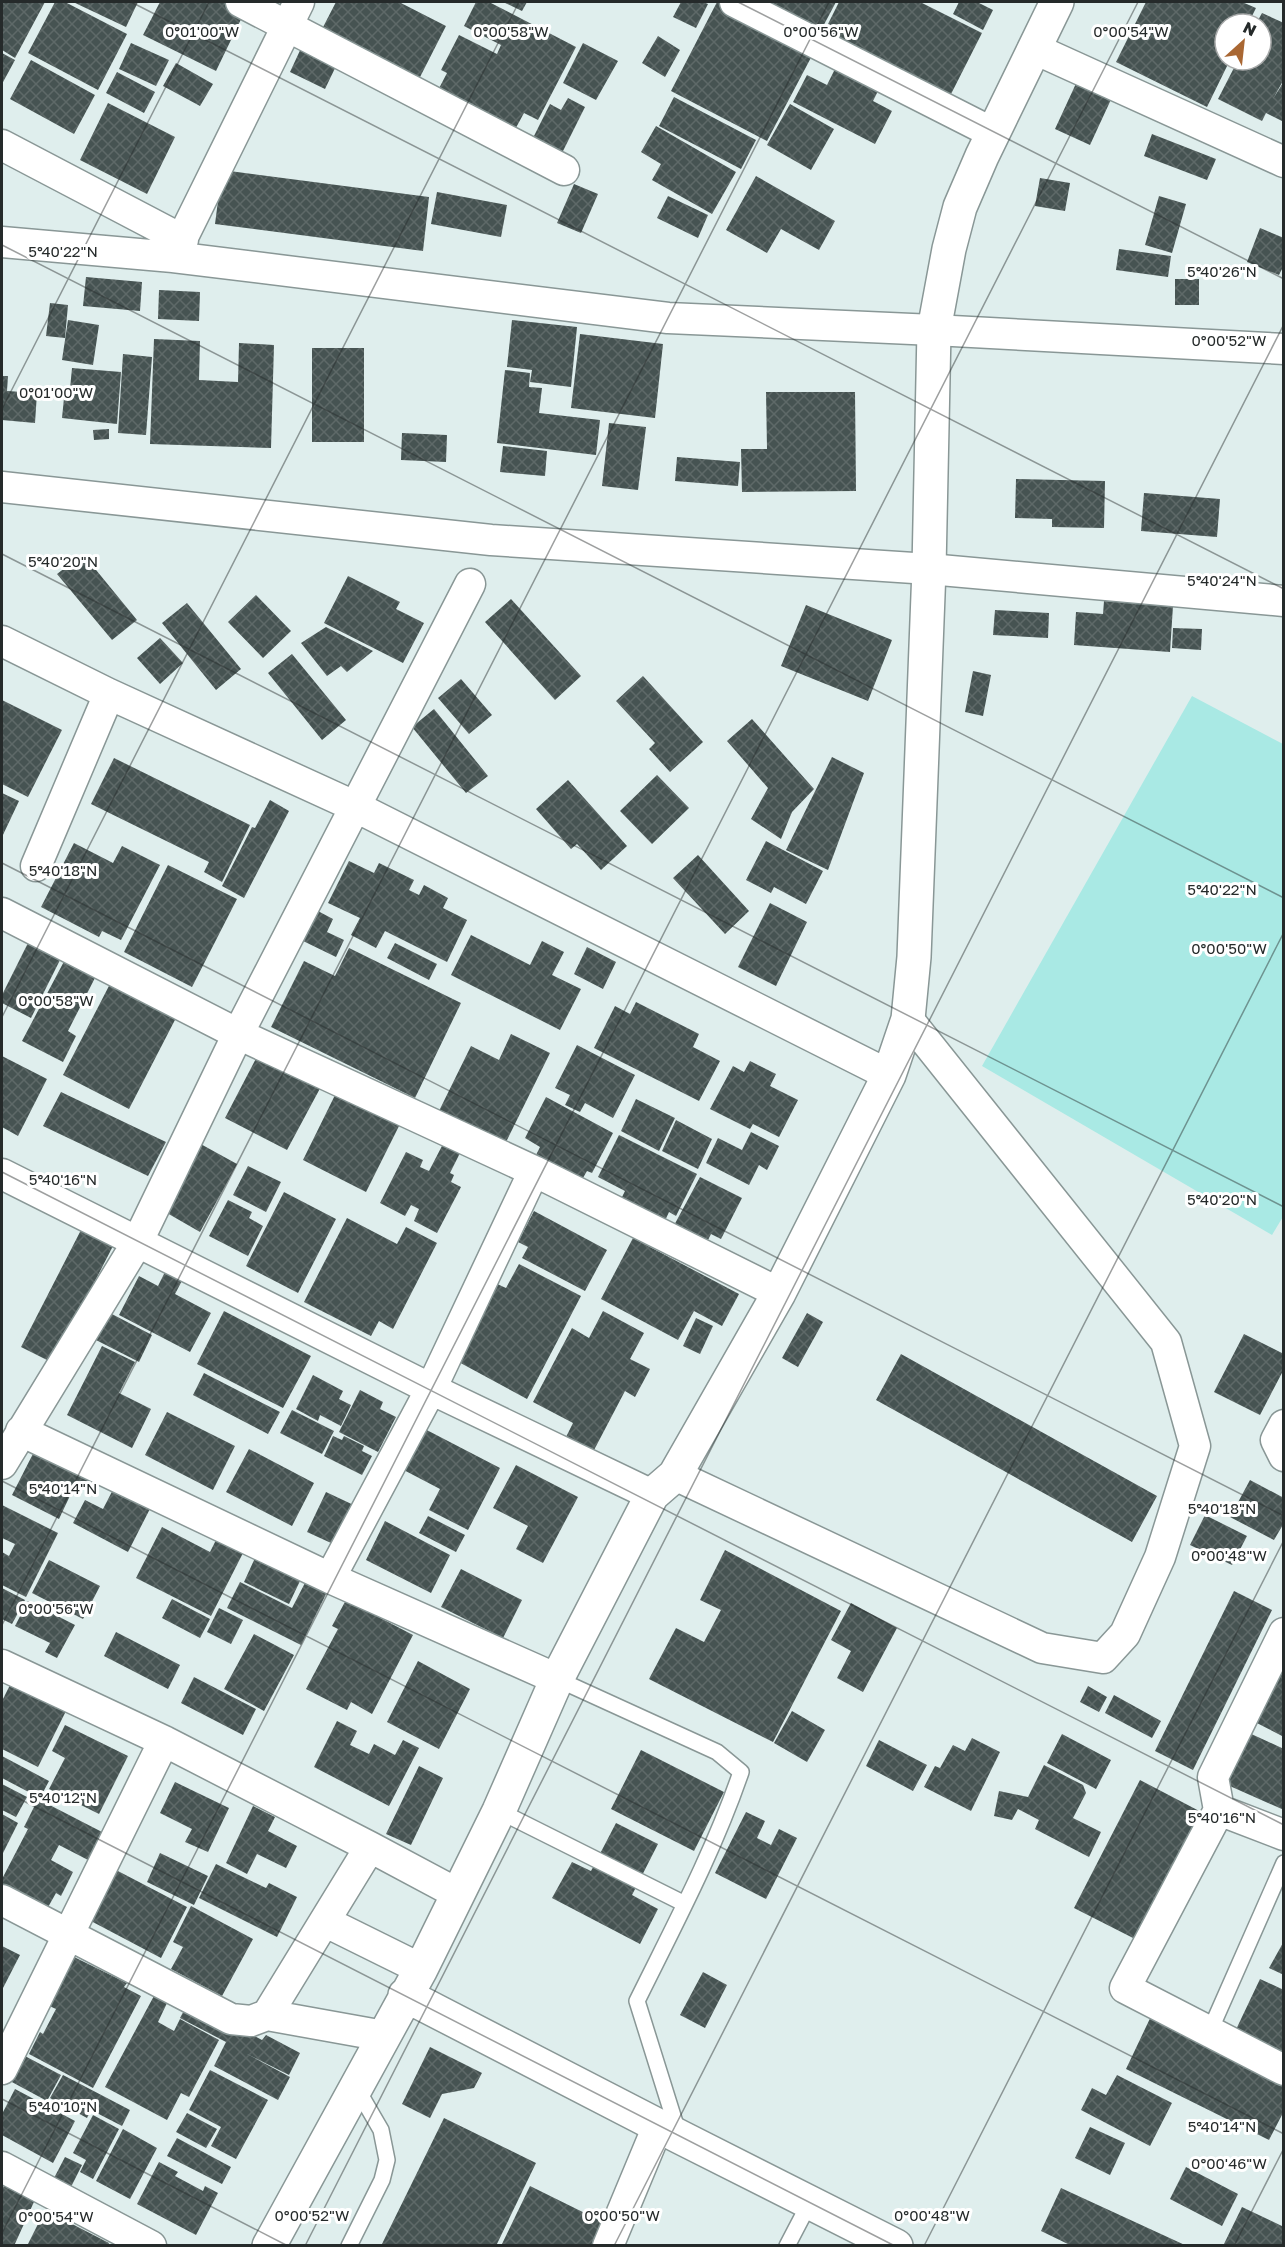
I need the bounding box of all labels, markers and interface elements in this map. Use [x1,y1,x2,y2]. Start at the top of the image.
north arrow [1213,12,1273,72]
text: N [1240,17,1260,40]
text: 0°01'00"W [165,22,239,40]
text: 0°00'58"W [473,22,549,40]
text: 0°00'56"W [783,22,859,40]
text: 0°00'54"W [1093,22,1169,40]
text: 5°40'22"N [28,242,98,260]
text: 5°40'26"N [1187,262,1257,280]
text: 0°00'52"W [1191,331,1267,349]
text: 0°01'00"W [19,383,93,401]
text: 5°40'20"N [28,552,98,570]
text: 5°40'24"N [1187,571,1257,589]
text: 5°40'18"N [29,861,97,879]
text: 5°40'22"N [1187,880,1257,898]
text: 0°00'50"W [1191,939,1267,957]
text: 0°00'58"W [18,991,94,1009]
text: 5°40'16"N [29,1170,97,1188]
text: 5°40'20"N [1187,1190,1257,1208]
text: 5°40'14"N [29,1479,97,1497]
text: 5°40'18"N [1188,1499,1256,1517]
text: 0°00'48"W [1191,1546,1267,1564]
text: 0°00'56"W [18,1599,94,1617]
text: 5°40'12"N [29,1788,97,1806]
text: 5°40'16"N [1188,1808,1256,1826]
text: 5°40'10"N [29,2097,97,2115]
text: 5°40'14"N [1188,2117,1256,2135]
text: 0°00'46"W [1191,2154,1267,2172]
text: 0°00'52"W [274,2206,350,2224]
text: 0°00'50"W [584,2206,660,2224]
text: 0°00'48"W [894,2206,970,2224]
text: 0°00'54"W [18,2207,94,2225]

